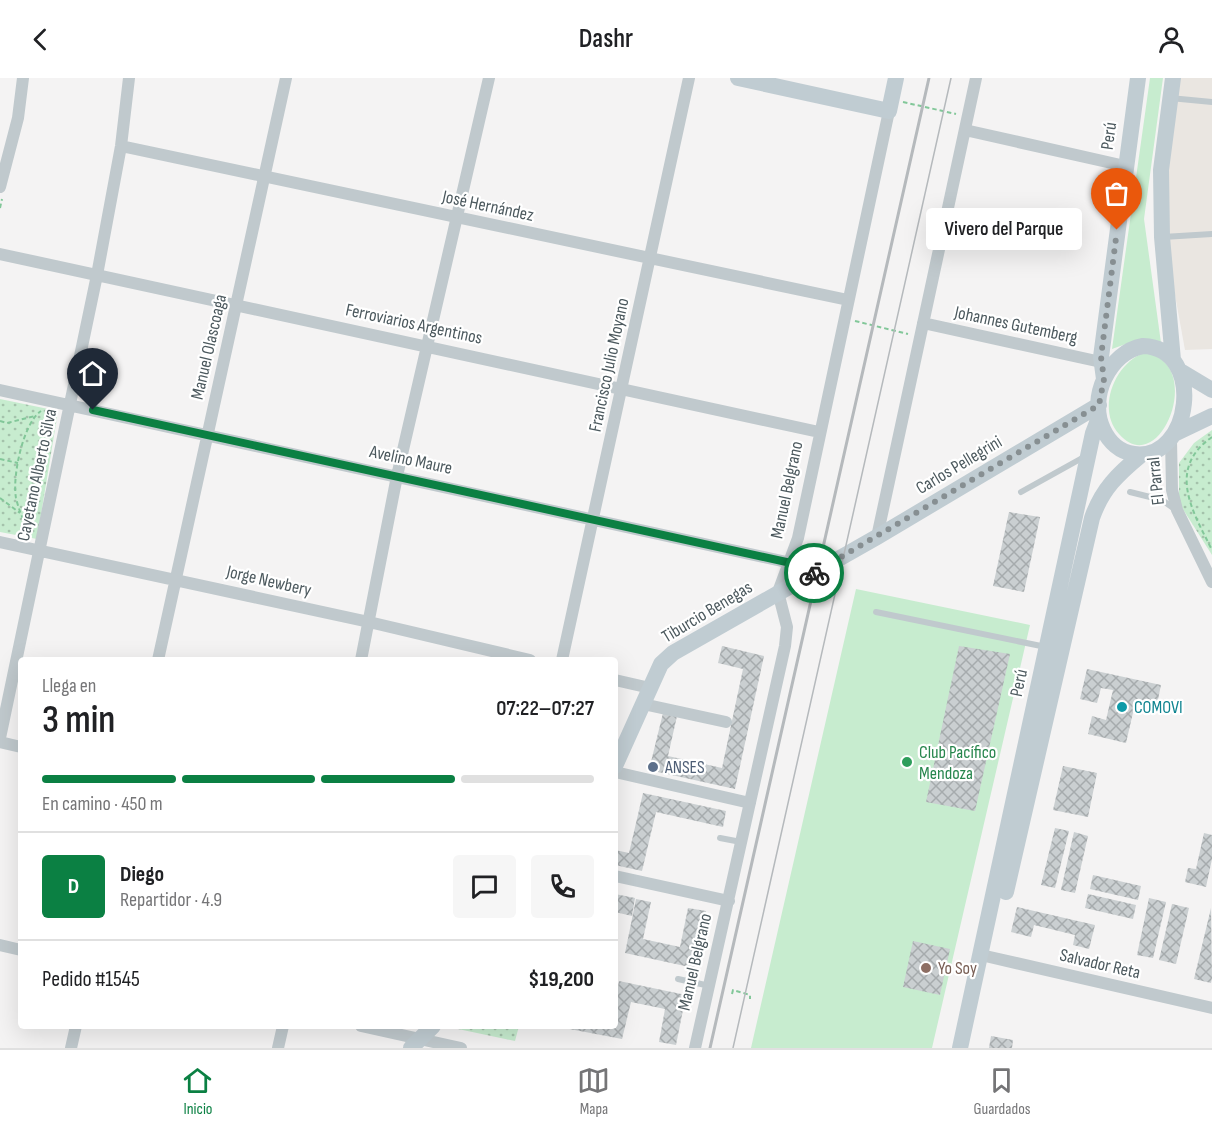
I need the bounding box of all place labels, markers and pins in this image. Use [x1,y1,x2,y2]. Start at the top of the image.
pin [1091,168,1142,230]
callout: Vivero del Parque [925,209,1081,251]
pin [67,348,118,410]
place label: COMOVI [1134,697,1183,718]
marker: COMOVI [1115,700,1129,714]
place label: Club Pacífico Mendoza [919,742,996,784]
marker: Club Pacífico Mendoza [900,755,914,769]
place label: ANSES [664,757,705,778]
marker: ANSES [646,760,660,774]
place label: Yo Soy [938,958,977,979]
marker: Yo Soy [919,961,933,975]

